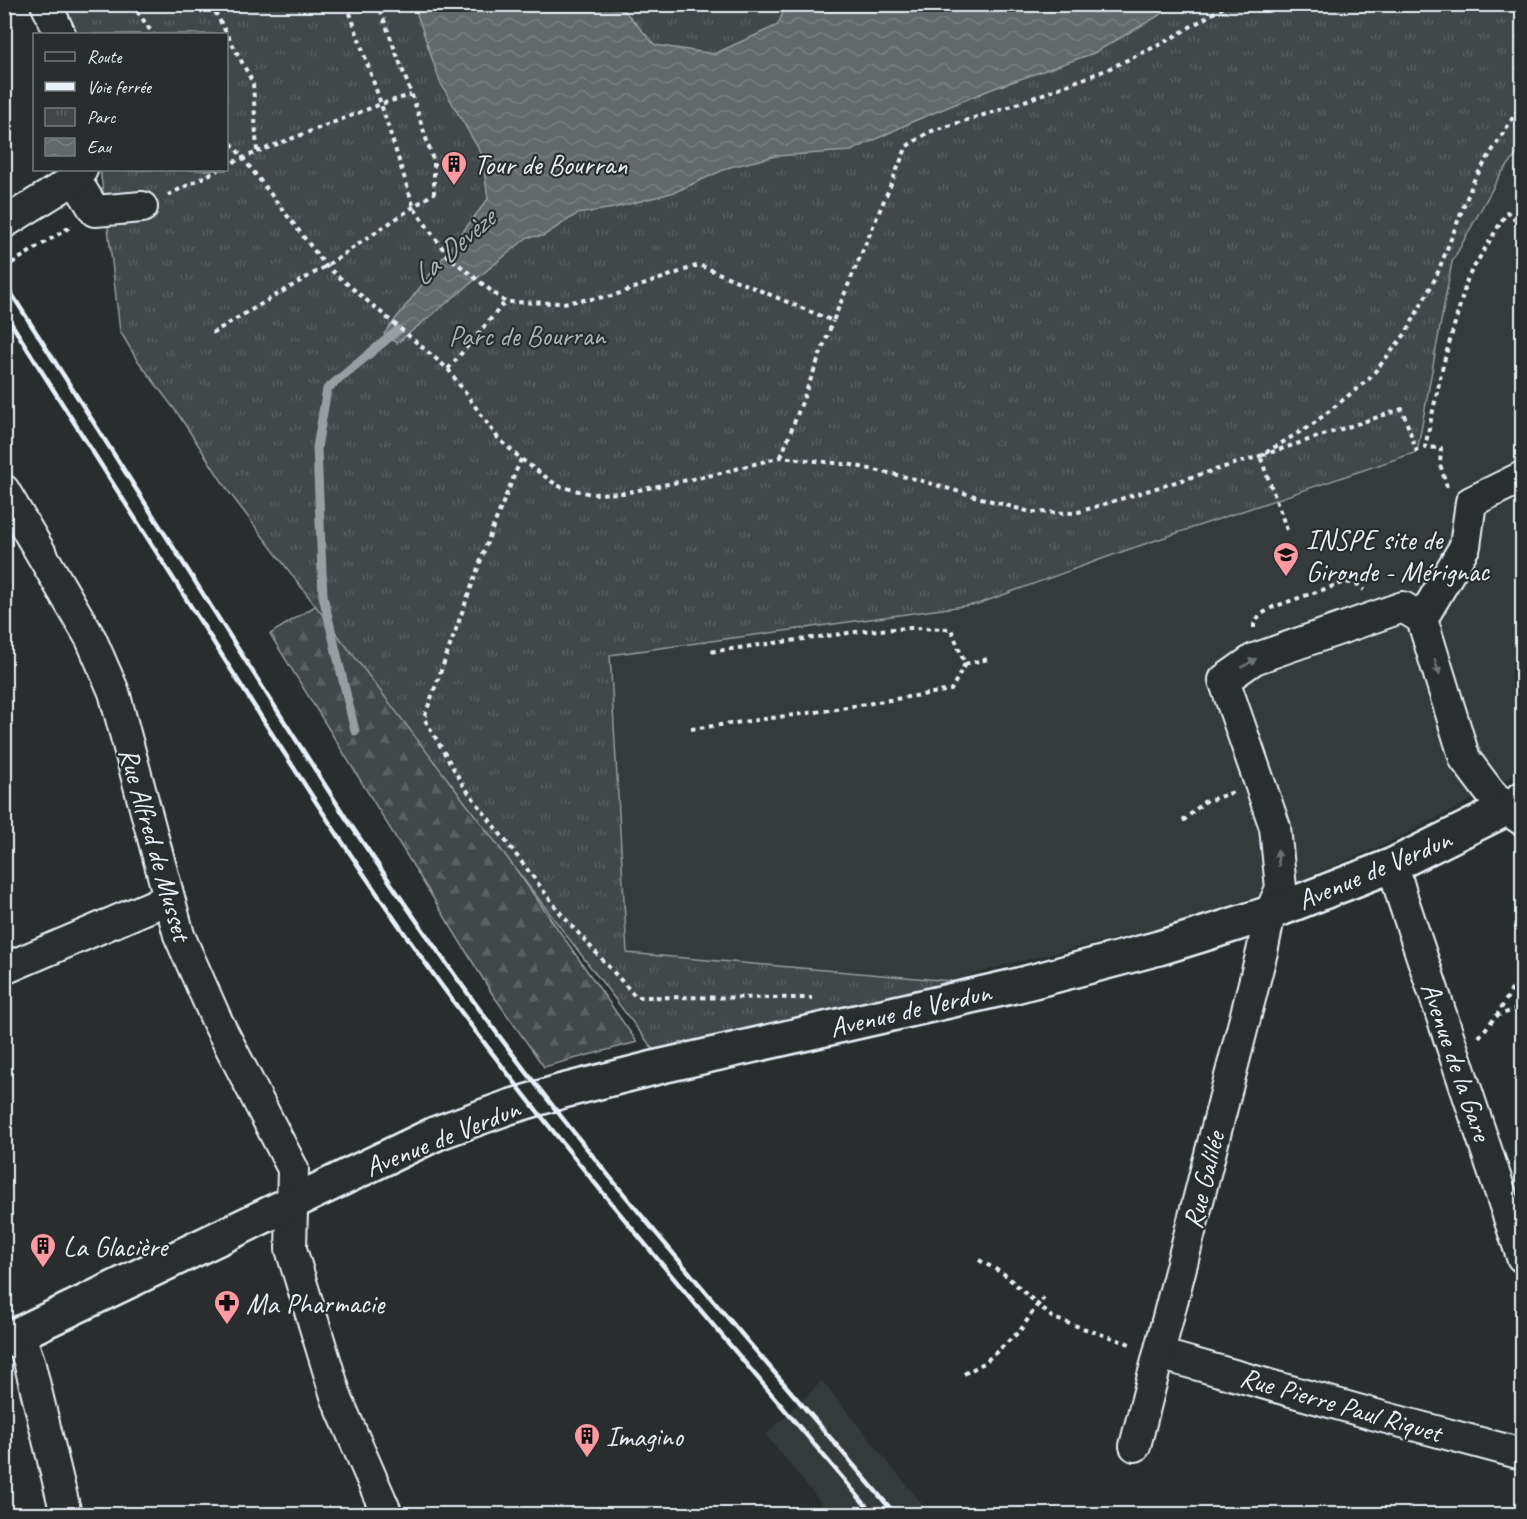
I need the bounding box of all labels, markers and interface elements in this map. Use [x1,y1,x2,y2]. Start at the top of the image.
legend [33,33,228,171]
text: Route [87,46,122,68]
text: Voie ferrée [87,76,152,98]
text: Parc [87,106,116,128]
text: Eau [87,136,112,158]
place label: Tour de Bourran [474,147,628,182]
building icon: Tour de Bourran [439,149,469,187]
water label: La Devèze [403,197,506,294]
park label: Parc de Bourran [449,318,607,353]
place label: INSPE site de Gironde - Mérignac [1306,522,1491,589]
school or university icon: INSPE site de Gironde - Mérignac [1271,540,1301,578]
one-way arrow [1240,658,1257,669]
one-way arrow [1432,658,1442,676]
street label: Rue Alfred de Musset [111,744,201,947]
street label: Avenue de Verdun [1292,821,1458,918]
one-way arrow [1273,848,1283,867]
street label: Avenue de Verdun [826,974,995,1045]
street label: Avenue de la Gare [1413,977,1501,1147]
street label: Avenue de Verdun [360,1090,526,1184]
street label: Rue Galilée [1175,1126,1233,1232]
place label: La Glacière [63,1229,169,1264]
building icon: La Glacière [28,1231,58,1269]
place label: Ma Pharmacie [246,1286,386,1321]
pharmacy icon: Ma Pharmacie [212,1288,242,1326]
street label: Rue Pierre Paul Riquet [1236,1359,1448,1451]
place label: Imagino [606,1419,685,1454]
building icon: Imagino [572,1421,602,1459]

